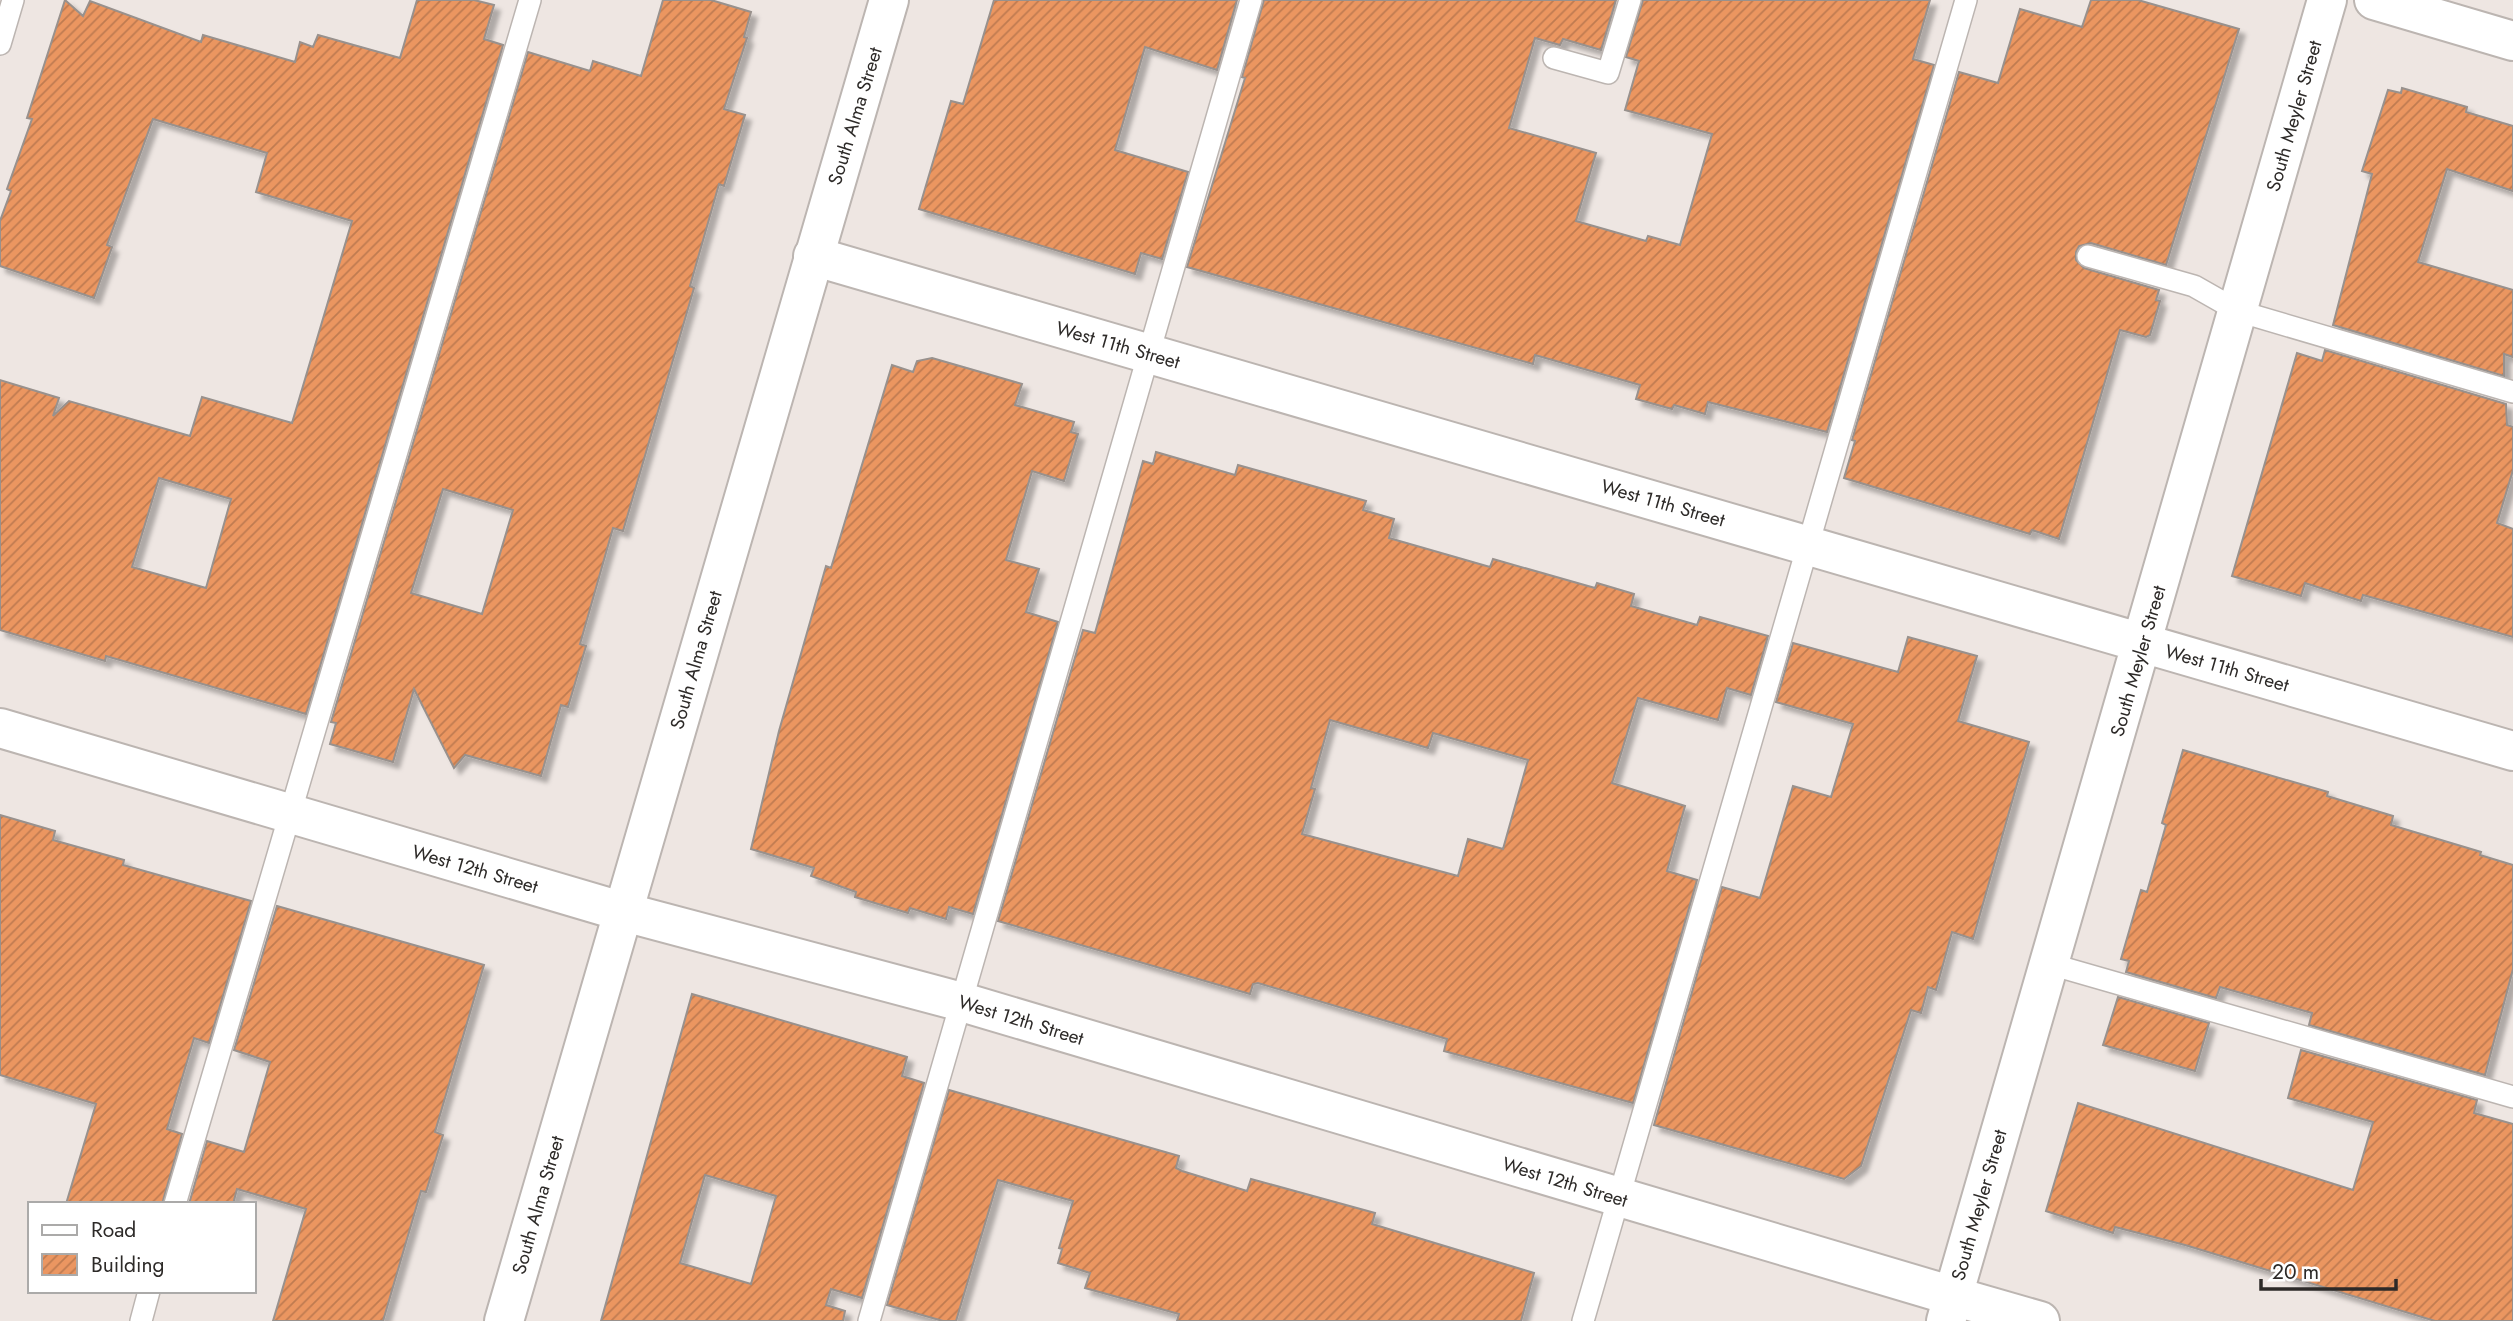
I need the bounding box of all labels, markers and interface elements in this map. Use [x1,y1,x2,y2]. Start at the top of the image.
street label: South Meyler Street [2260,37,2329,195]
street label: South Alma Street [821,43,889,188]
street label: West 11th Street [1053,314,1183,376]
street label: West 11th Street [1598,472,1728,534]
street label: South Meyler Street [2104,582,2173,740]
street label: South Alma Street [663,587,729,732]
street label: West 11th Street [2162,637,2292,699]
street label: West 12th Street [409,838,542,900]
street label: West 12th Street [955,988,1087,1052]
street label: South Meyler Street [1945,1126,2014,1284]
street label: South Alma Street [505,1132,571,1277]
street label: West 12th Street [1499,1150,1631,1214]
legend [28,1202,256,1293]
text: Road [91,1215,136,1245]
scale bar [2261,1248,2396,1292]
text: Building [91,1250,164,1280]
text: 20 m [2272,1257,2319,1287]

